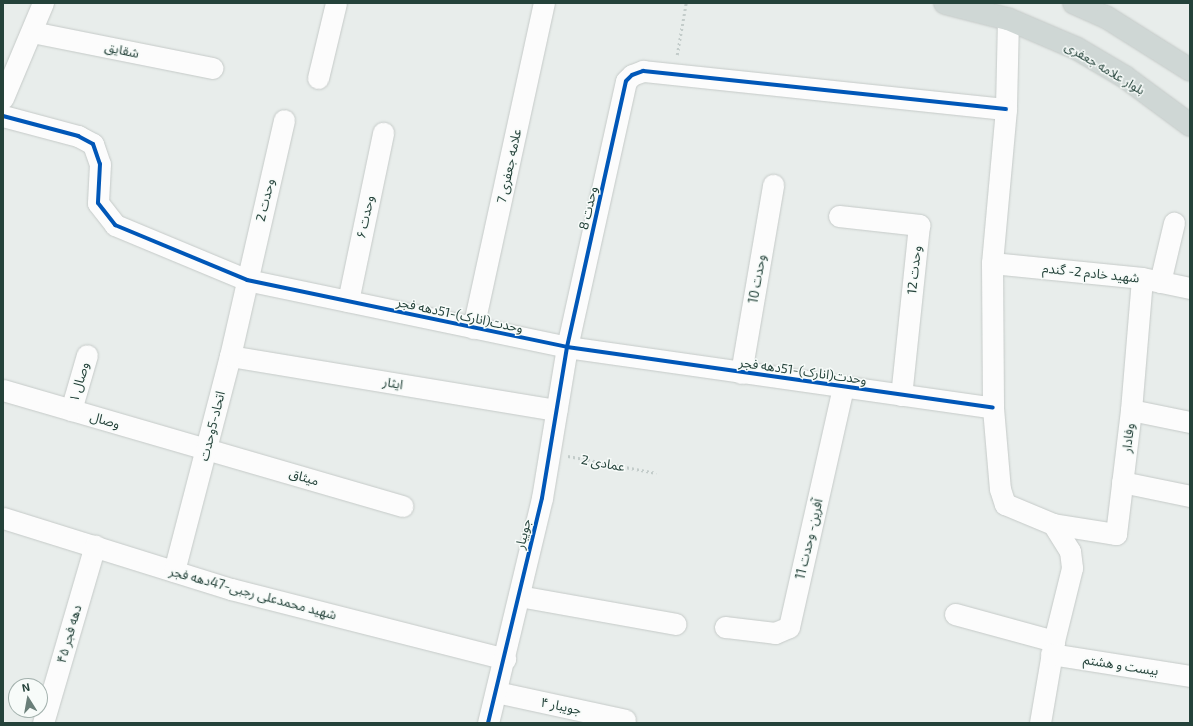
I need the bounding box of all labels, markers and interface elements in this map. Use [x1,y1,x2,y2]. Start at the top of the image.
street label: بلوار علامه جعفری [1062,38,1148,98]
street label: شقایق [103,39,141,61]
street label: علامه جعفری 7 [493,127,525,205]
street label: وحدت 2 [253,177,277,223]
street label: وحدت 8 [575,185,601,231]
street label: وحدت ۶ [353,194,377,240]
street label: وحدت 12 [904,245,924,295]
street label: وحدت 10 [745,253,769,305]
street label: شهید خادم 2- گندم [1042,260,1140,286]
street label: وحدت(انارک)-51دهه فجر [395,294,525,336]
street label: وحدت(انارک)-51دهه فجر [738,354,868,388]
street label: وصال ۱ [66,360,92,404]
street label: ایثار [382,374,404,392]
street label: اتحاد-5وحدت [196,390,228,462]
street label: وصال [88,408,122,432]
street label: وفادار [1118,422,1138,454]
street label: عمادی 2 [580,451,626,475]
street label: میثاق [287,465,321,489]
street label: آفرین- وحدت 11 [792,497,826,581]
street label: جویبار [512,517,534,551]
street label: شهید محمدعلی رجبی-47دهه فجر [168,563,338,623]
street label: دهه فجر ۴۵ [53,603,85,665]
street label: بیست و هشتم [1082,651,1160,679]
north arrow [8,678,48,718]
text: N [21,680,31,694]
street label: جویبار ۴ [539,694,583,718]

